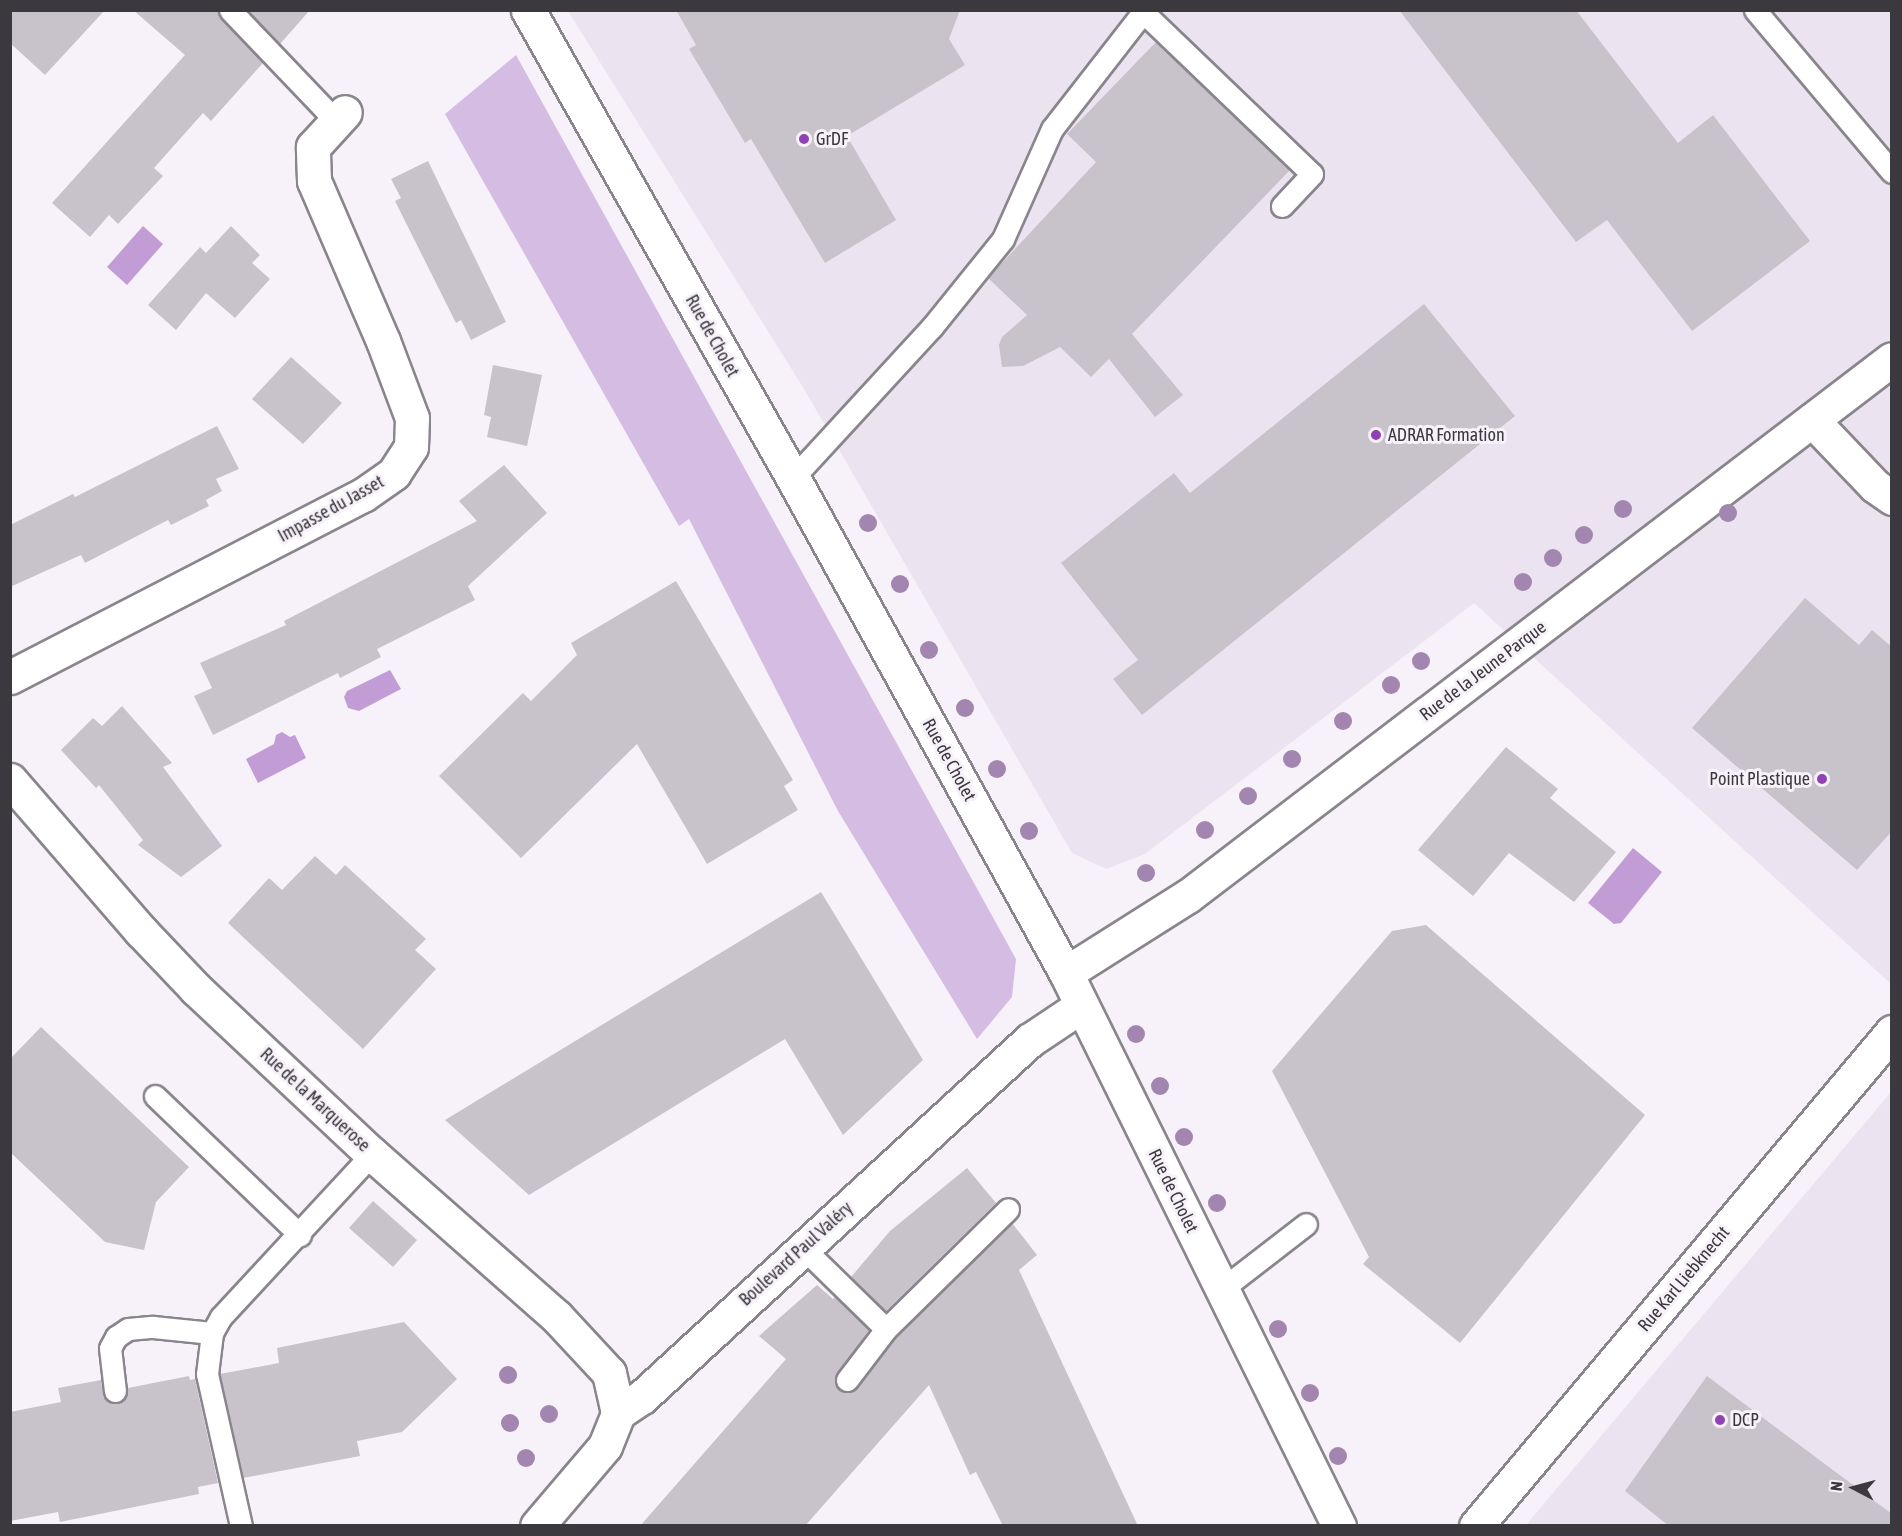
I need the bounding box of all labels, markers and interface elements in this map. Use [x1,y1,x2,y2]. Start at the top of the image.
place label: GrDF [816,128,848,150]
marker: GrDF [797,132,811,146]
street label: Rue de Cholet [681,291,743,381]
place label: ADRAR Formation [1388,424,1505,446]
marker: ADRAR Formation [1369,428,1383,442]
street label: Impasse du Jasset [274,471,388,547]
street label: Rue de la Jeune Parque [1416,616,1550,726]
street label: Rue de Cholet [918,715,980,805]
place label: Point Plastique [1709,768,1810,790]
marker: Point Plastique [1815,772,1829,786]
street label: Rue de la Marquerose [256,1043,374,1157]
street label: Rue de Cholet [1143,1145,1203,1237]
street label: Boulevard Paul Valéry [735,1197,857,1311]
street label: Rue Karl Liebknecht [1634,1222,1734,1336]
place label: DCP [1732,1409,1759,1431]
marker: DCP [1713,1413,1727,1427]
north arrow [1824,1458,1884,1518]
text: N [1827,1480,1846,1492]

